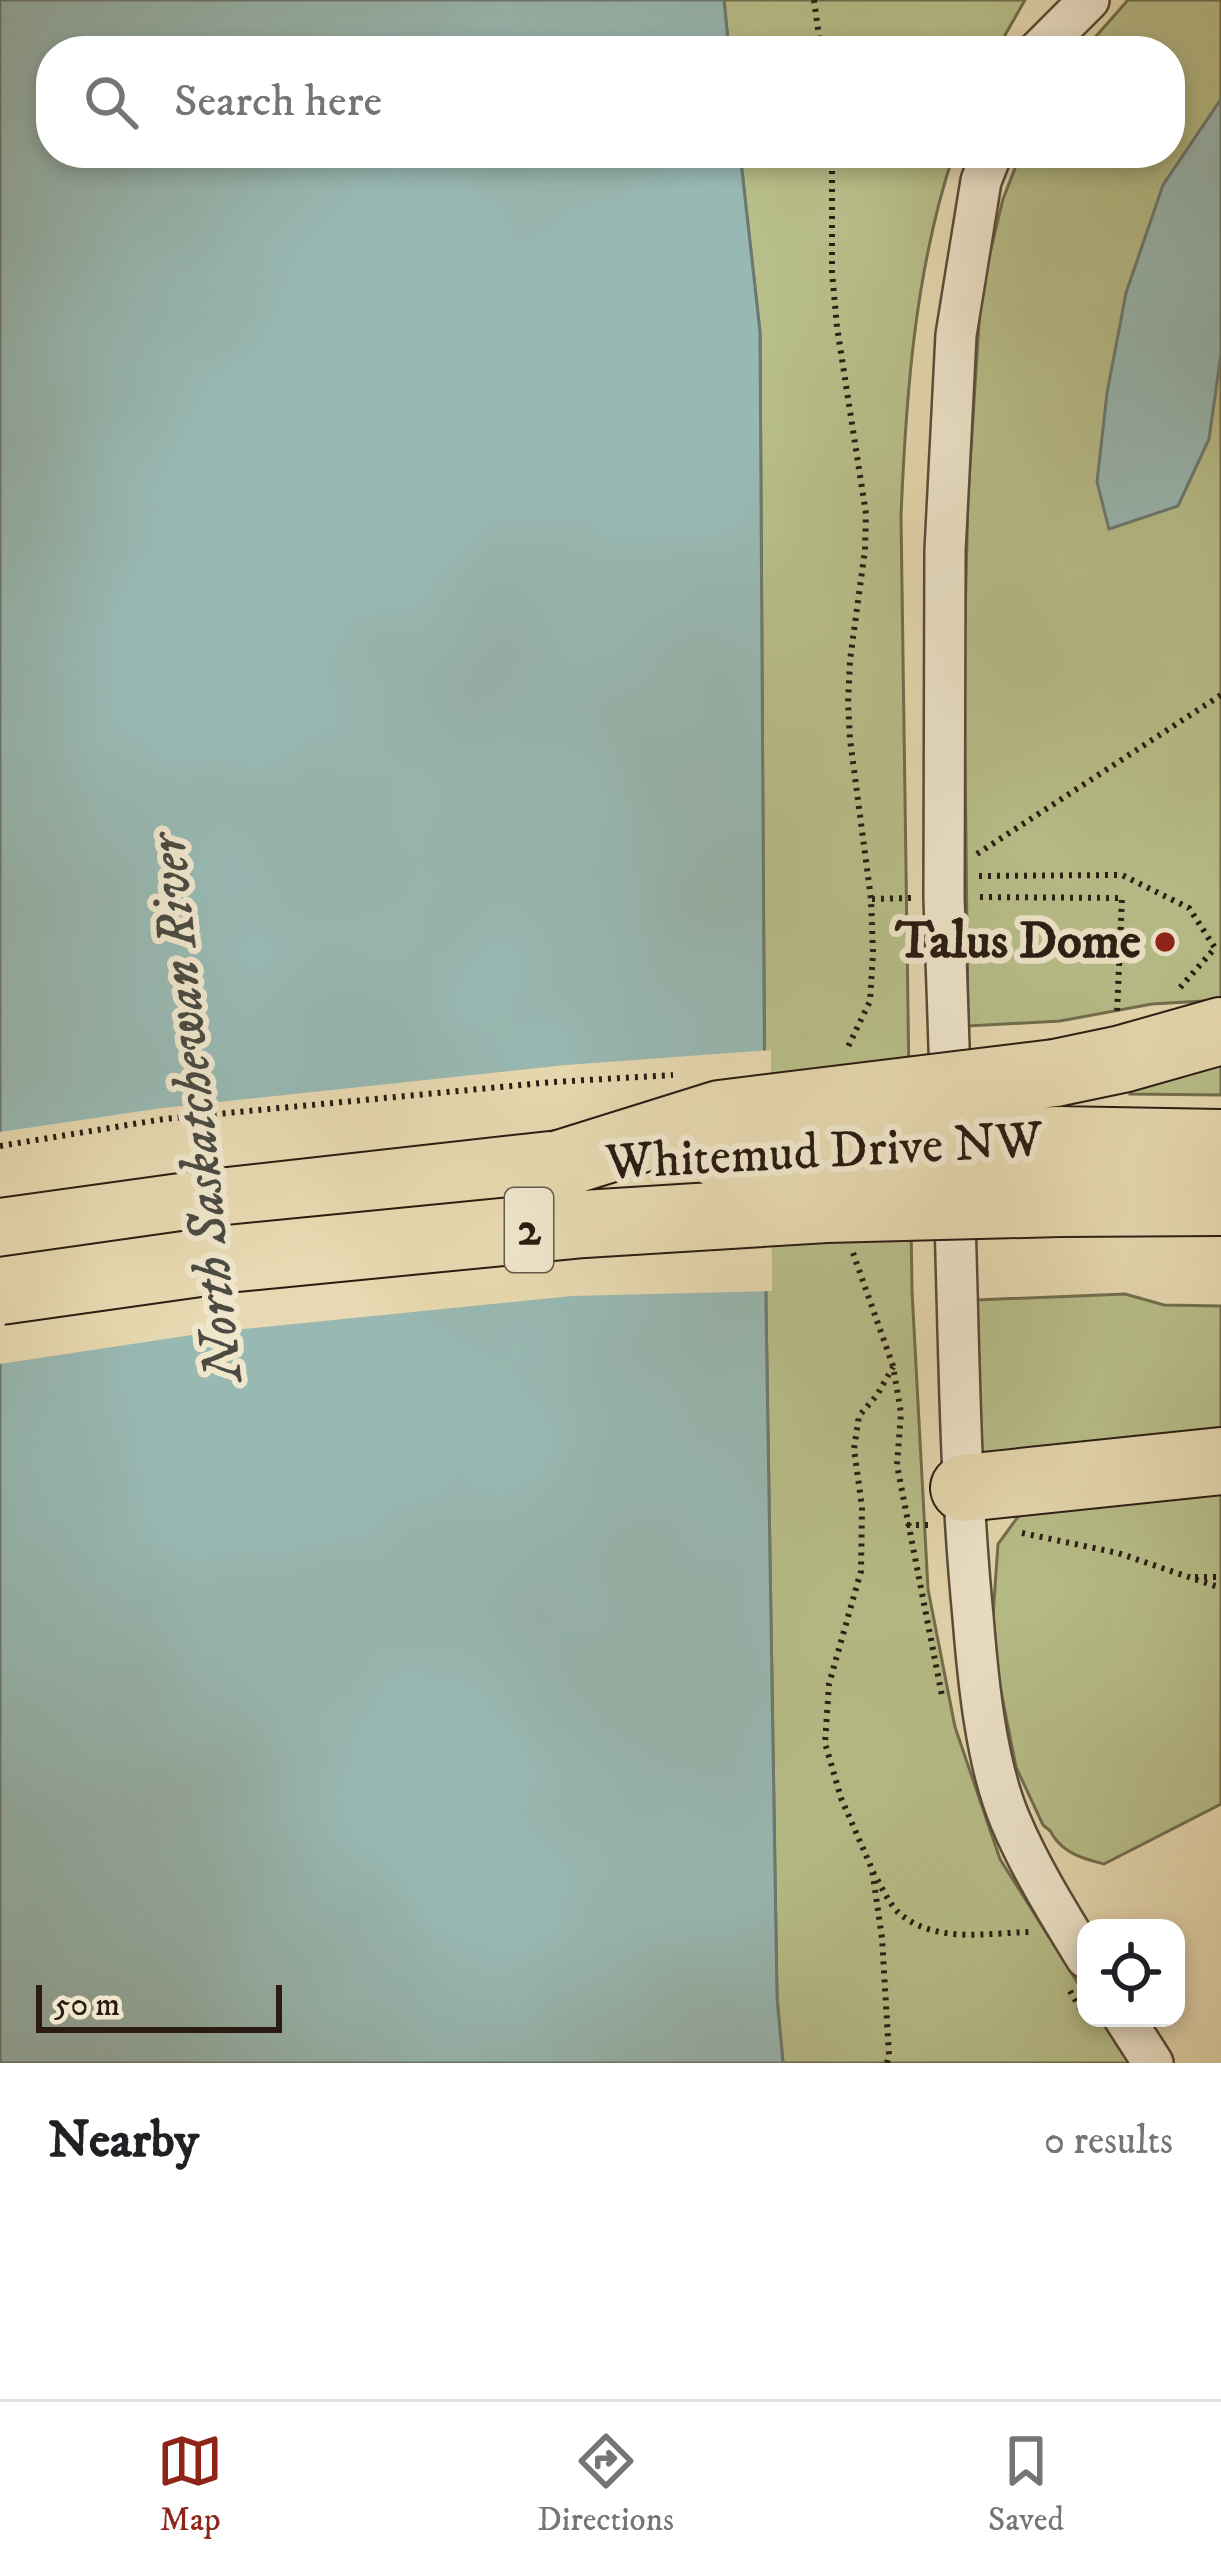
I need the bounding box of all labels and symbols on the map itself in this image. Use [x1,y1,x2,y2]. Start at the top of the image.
water label: North Saskatchewan River [135,827,259,1388]
place label: Talus Dome [894,910,1141,974]
marker: Talus Dome [1152,929,1178,955]
street label: Whitemud Drive NW [603,1109,1045,1195]
road number: 2 [505,1188,553,1272]
scale bar [36,1979,282,2032]

